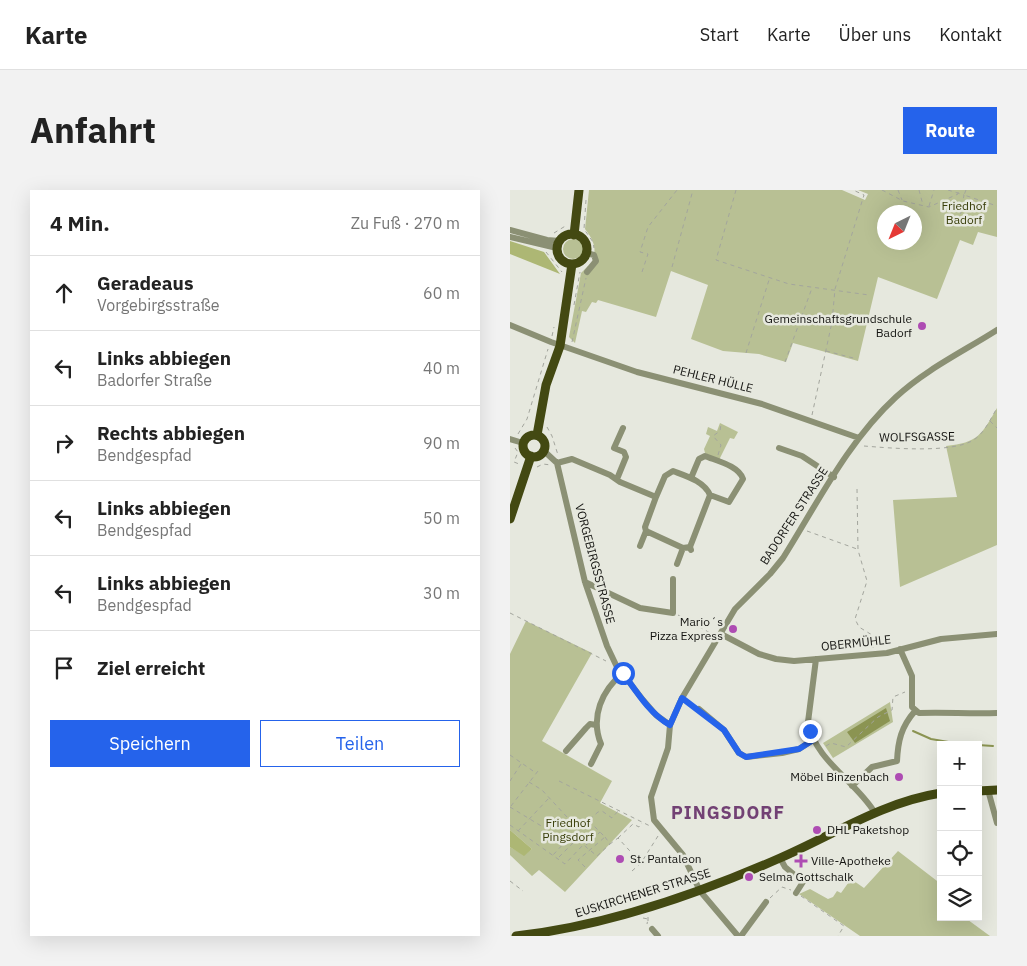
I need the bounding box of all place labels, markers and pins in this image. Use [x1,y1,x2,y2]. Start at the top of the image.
place label: Gemeinschaftsgrundschule Badorf [765,311,912,340]
marker: Gemeinschaftsgrundschule Badorf [916,320,928,332]
place label: Mario´s Pizza Express [650,614,723,643]
marker: Mario´s Pizza Express [727,623,739,635]
place label: Möbel Binzenbach [790,769,889,784]
marker: Möbel Binzenbach [893,771,905,783]
place label: DHL Paketshop [827,822,909,837]
marker: DHL Paketshop [811,824,823,836]
place label: St. Pantaleon [630,851,702,866]
marker: St. Pantaleon [614,853,626,865]
place label: Ville-Apotheke [811,853,891,868]
marker: Ville-Apotheke [795,855,807,867]
place label: Selma Gottschalk [759,869,854,884]
marker: Selma Gottschalk [743,871,755,883]

